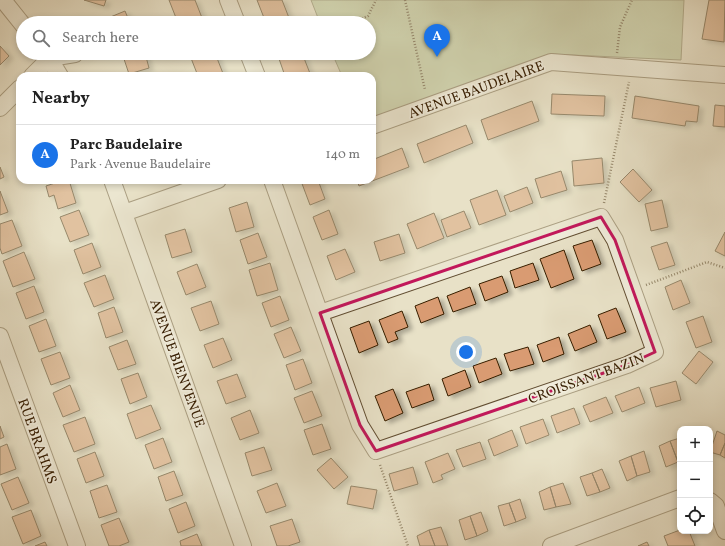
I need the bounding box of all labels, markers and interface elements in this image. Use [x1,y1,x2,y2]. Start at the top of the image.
search box [16,16,376,60]
pin: A [424,24,450,57]
icon: search [30,27,52,49]
text: Search here [62,28,139,49]
street label: AVENUE BAUDELAIRE [406,57,547,124]
text: Nearby [32,87,90,110]
text: Parc Baudelaire [70,135,182,156]
text: A [40,146,50,164]
text: 140 m [326,146,360,164]
text: Park · Avenue Baudelaire [70,156,211,174]
street label: AVENUE BIENVENUE [144,297,209,430]
your location [456,342,476,362]
street label: CROISSANT BAZIN [526,350,647,409]
street label: RUE BRAHMS [12,396,61,487]
map controls [677,426,713,534]
button: + [677,426,713,462]
button: − [677,462,713,498]
button: locate [677,498,713,534]

